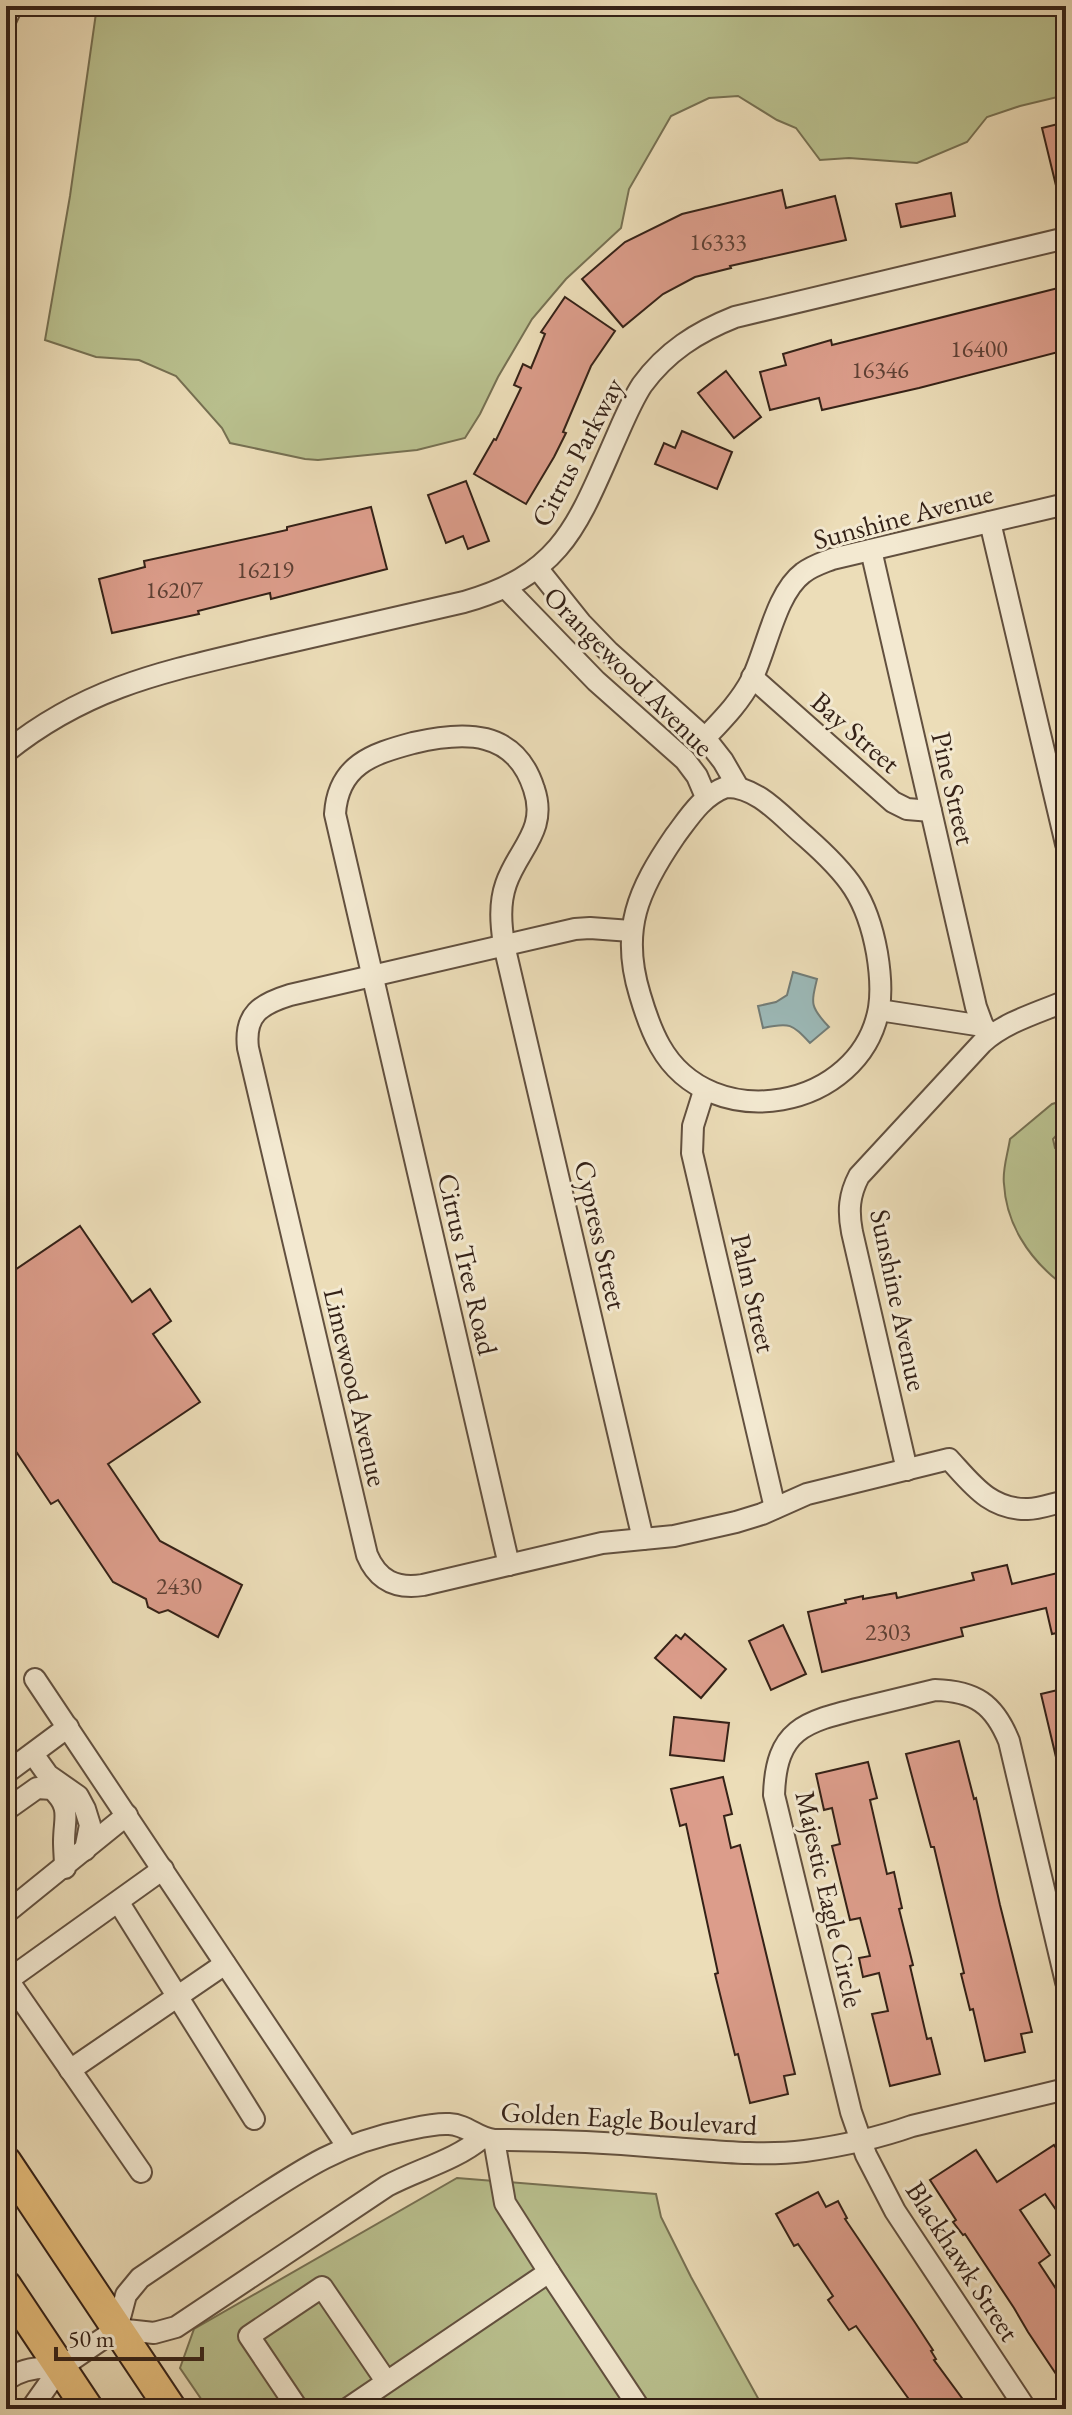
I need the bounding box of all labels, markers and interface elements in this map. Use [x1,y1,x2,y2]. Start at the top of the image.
house number: 16333 [689,226,747,257]
house number: 16400 [950,333,1008,364]
house number: 16346 [851,354,909,385]
street label: Citrus Parkway [523,371,632,533]
street label: Sunshine Avenue [809,475,997,557]
house number: 16219 [236,554,294,585]
house number: 16207 [145,574,203,605]
street label: Orangewood Avenue [536,578,722,764]
street label: Bay Street [804,683,908,781]
street label: Pine Street [924,728,985,848]
street label: Cypress Street [566,1157,636,1313]
street label: Citrus Tree Road [430,1170,507,1359]
street label: Sunshine Avenue [862,1206,936,1394]
street label: Palm Street [723,1230,785,1356]
street label: Limewood Avenue [316,1284,396,1490]
house number: 2430 [156,1570,202,1601]
house number: 2303 [865,1616,911,1647]
street label: Majestic Eagle Circle [788,1787,872,2011]
street label: Golden Eagle Boulevard [500,2093,759,2143]
street label: Blackhawk Street [898,2174,1028,2348]
scale bar [56,2311,202,2361]
text: 50 m [68,2323,115,2354]

